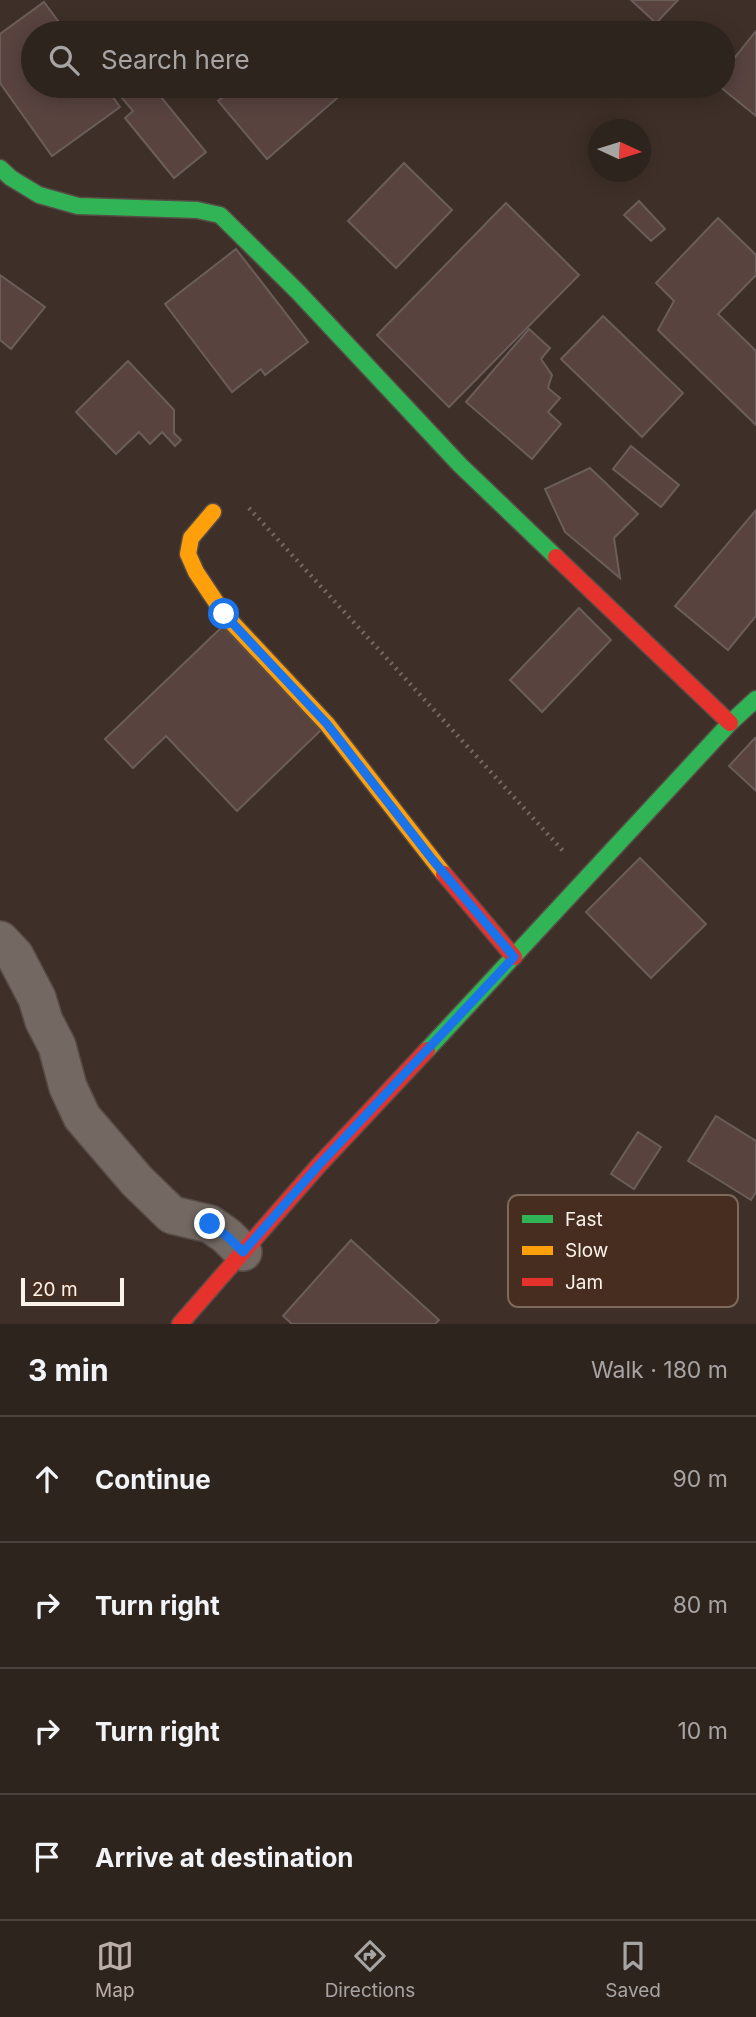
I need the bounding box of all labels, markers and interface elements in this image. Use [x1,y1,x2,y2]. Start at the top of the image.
search box [21,21,735,98]
icon: search [45,41,83,79]
text: Search here [101,44,250,75]
north arrow [588,119,651,182]
route start [208,598,239,629]
legend [508,1195,738,1307]
route end [194,1208,225,1239]
text: Fast [565,1208,603,1231]
text: Slow [565,1239,608,1262]
text: Jam [565,1271,603,1294]
scale bar [21,1275,124,1307]
text: 20 m [32,1278,78,1301]
text: 3 min [28,1352,109,1388]
text: Walk · 180 m [591,1356,728,1384]
icon: ahead [28,1460,66,1498]
text: Continue [95,1464,211,1495]
text: 90 m [673,1465,728,1493]
icon: right [28,1586,66,1624]
text: Turn right [95,1590,220,1621]
text: 80 m [673,1591,728,1619]
icon: right [28,1712,66,1750]
text: Turn right [95,1716,220,1747]
text: 10 m [678,1717,728,1745]
icon: arrive [28,1838,66,1876]
text: Arrive at destination [95,1842,354,1873]
tab: Map [95,1937,135,2002]
tab: Directions [325,1937,415,2002]
tab: Saved [605,1937,661,2002]

